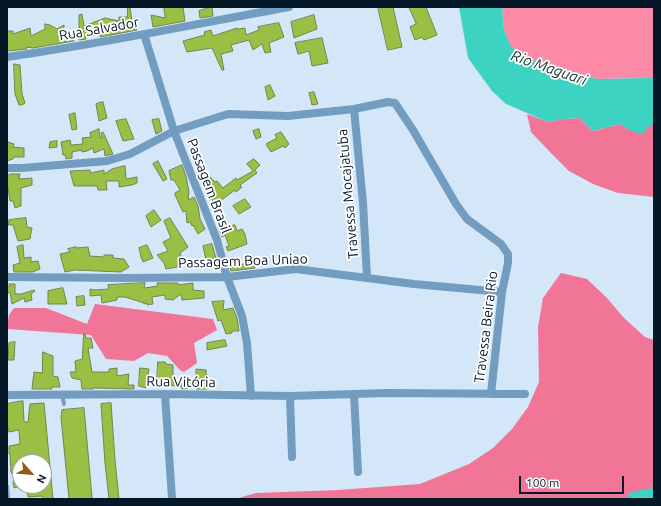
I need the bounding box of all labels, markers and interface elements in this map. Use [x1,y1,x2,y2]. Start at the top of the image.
street label: Rua Salvador [58,14,140,44]
water label: Rio Maguari [509,47,589,89]
street label: Travessa Mocajatuba [334,128,362,260]
street label: Passagem Brasil [183,136,235,236]
street label: Passagem Boa Uniao [178,250,308,272]
street label: Travessa Beira Rio [471,270,501,384]
street label: Rua Vitória [146,373,216,391]
north arrow [12,454,52,494]
scale bar [521,468,626,494]
text: N [35,473,49,485]
text: 100 m [526,476,559,489]

